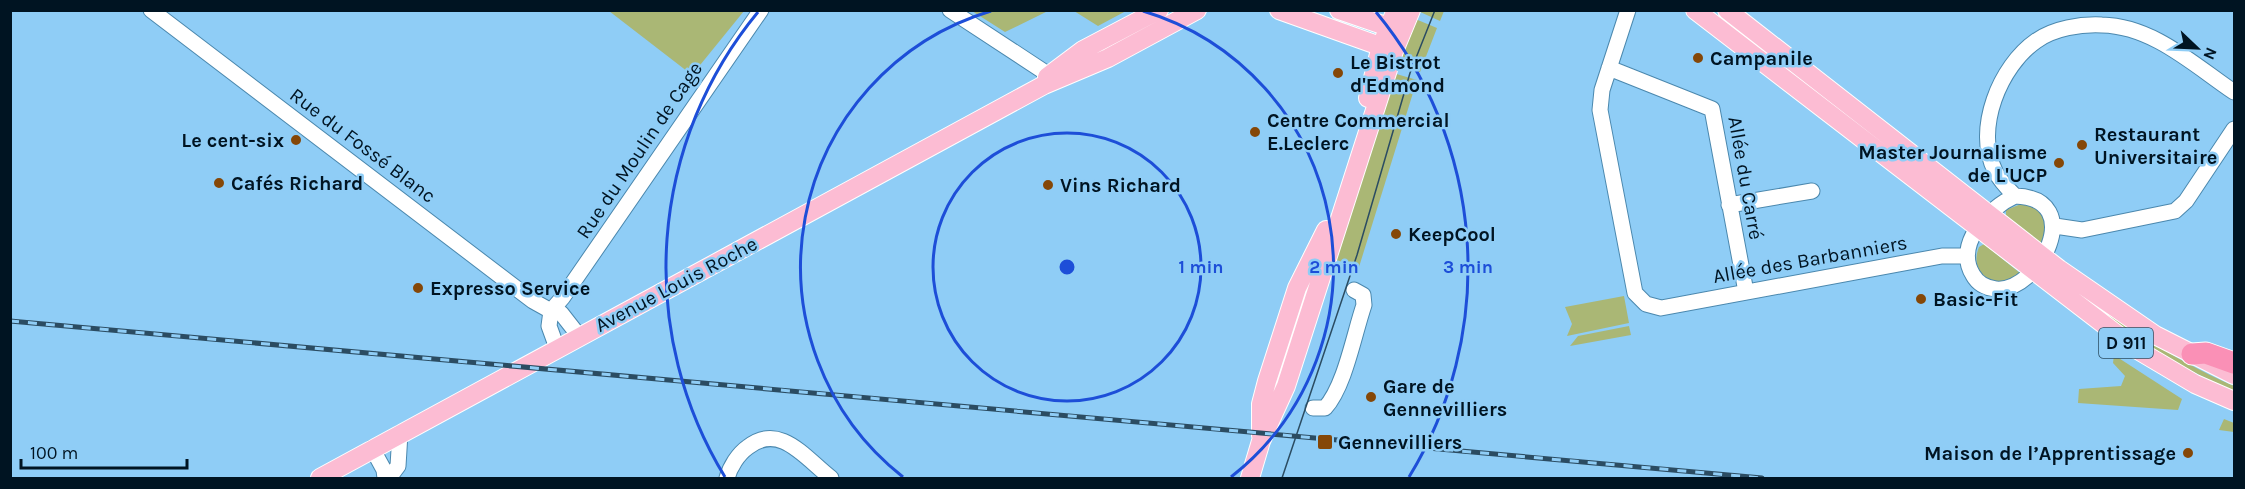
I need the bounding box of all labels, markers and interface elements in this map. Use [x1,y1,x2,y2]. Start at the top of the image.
north arrow [2167,18,2227,78]
text: N [2199,45,2221,63]
place label: Campanile [1710,47,1813,70]
place label: Le Bistrot d'Edmond [1350,51,1445,97]
marker: Campanile [1691,51,1705,65]
street label: Rue du Moulin de Cage [572,58,707,243]
marker: Le Bistrot d'Edmond [1331,66,1345,80]
street label: Rue du Fossé Blanc [285,83,440,208]
place label: Centre Commercial E.Leclerc [1267,109,1449,155]
street label: Allée du Carré [1723,115,1768,241]
place label: Restaurant Universitaire [2094,123,2217,169]
marker: Centre Commercial E.Leclerc [1248,125,1262,139]
place label: Le cent-six [181,129,284,152]
marker: Le cent-six [289,133,303,147]
marker: Restaurant Universitaire [2075,138,2089,152]
place label: Master Journalisme de L'UCP [1858,141,2047,187]
marker: Master Journalisme de L'UCP [2052,156,2066,170]
place label: Cafés Richard [231,172,363,195]
place label: Vins Richard [1060,174,1181,197]
marker: Cafés Richard [212,176,226,190]
marker: Vins Richard [1041,178,1055,192]
place label: KeepCool [1408,223,1496,246]
marker: KeepCool [1389,227,1403,241]
street label: Allée des Barbanniers [1711,231,1909,288]
street label: Avenue Louis Roche [591,232,761,337]
text: 1 min [1178,256,1224,278]
text: 2 min [1309,256,1359,278]
text: 3 min [1443,256,1493,278]
centre of rings [1057,257,1077,277]
place label: Expresso Service [430,277,590,300]
marker: Expresso Service [411,281,425,295]
place label: Basic-Fit [1933,288,2018,311]
marker: Basic-Fit [1914,292,1928,306]
road number: D 911 [2099,328,2153,358]
place label: Gare de Gennevilliers [1383,375,1507,421]
marker: Gare de Gennevilliers [1364,390,1378,404]
place label: Gennevilliers [1338,431,1462,454]
scale bar [21,432,188,470]
marker: Gennevilliers [1316,433,1334,451]
text: 100 m [30,442,78,464]
place label: Maison de l’Apprentissage [1924,442,2176,465]
marker: Maison de l’Apprentissage [2181,446,2195,460]

